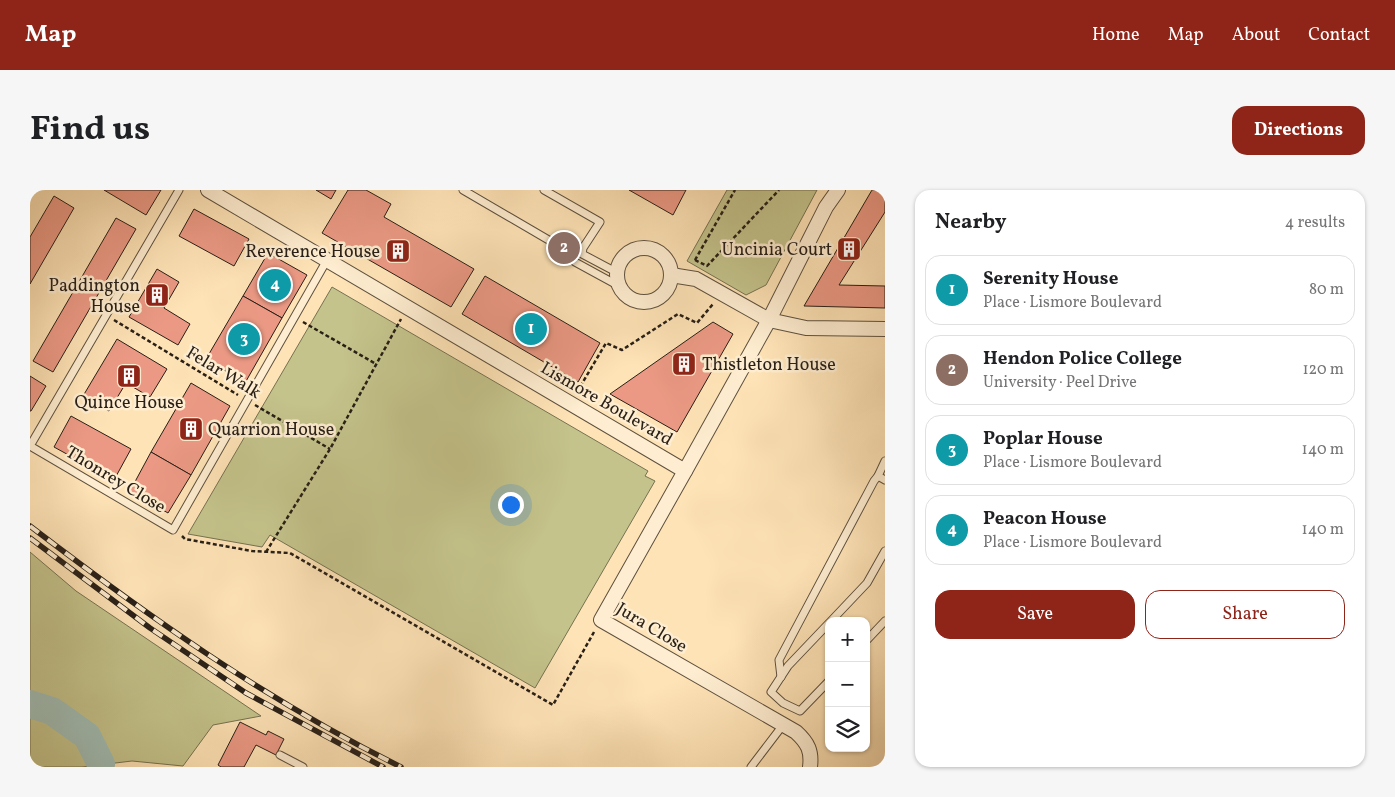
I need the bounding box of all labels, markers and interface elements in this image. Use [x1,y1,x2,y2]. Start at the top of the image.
text: Map [25,18,76,52]
text: Home [1092,23,1140,48]
text: Map [1168,23,1204,48]
text: About [1232,23,1280,48]
text: Contact [1308,23,1370,48]
text: Find us [30,106,150,154]
button: Directions [1232,106,1365,155]
text: Nearby [935,208,1006,237]
text: 4 results [1285,212,1345,234]
pin: 2 [548,229,580,267]
building icon: Uncinia Court [836,236,862,262]
building icon: Reverence House [385,238,411,264]
place label: Uncinia Court [722,238,832,263]
place label: Reverence House [245,240,380,265]
pin: 4 [259,266,291,304]
text: Serenity House [983,266,1118,292]
place label: Paddington House [48,274,140,320]
text: 1 [949,279,955,301]
text: 80 m [1309,279,1344,301]
building icon: Paddington House [144,282,170,308]
text: Place · Lismore Boulevard [983,292,1162,314]
pin: 1 [515,310,547,348]
pin: 3 [228,320,260,358]
street label: Felar Walk [181,341,266,406]
text: Hendon Police College [983,346,1182,372]
building icon: Thistleton House [671,351,697,377]
place label: Thistleton House [702,353,836,378]
street label: Lismore Boulevard [535,356,677,452]
text: 2 [948,359,956,381]
text: 120 m [1302,359,1344,381]
building icon: Quince House [116,363,142,389]
text: University · Peel Drive [983,372,1137,394]
place label: Quince House [74,391,184,416]
building icon: Quarrion House [178,416,204,442]
place label: Quarrion House [208,418,334,443]
text: Poplar House [983,426,1103,452]
text: 3 [948,439,956,461]
text: 140 m [1302,439,1344,461]
street label: Thonrey Close [60,441,170,520]
text: Place · Lismore Boulevard [983,452,1162,474]
your location [498,492,524,518]
text: Peacon House [983,506,1107,532]
text: 4 [947,519,957,541]
text: 140 m [1302,519,1344,541]
text: Place · Lismore Boulevard [983,532,1162,554]
button: Save [935,590,1135,639]
button: Share [1145,590,1345,639]
street label: Jura Close [611,597,692,659]
map controls [825,617,870,752]
button: + [825,617,870,662]
button: − [825,662,870,707]
button: layers [825,707,870,752]

